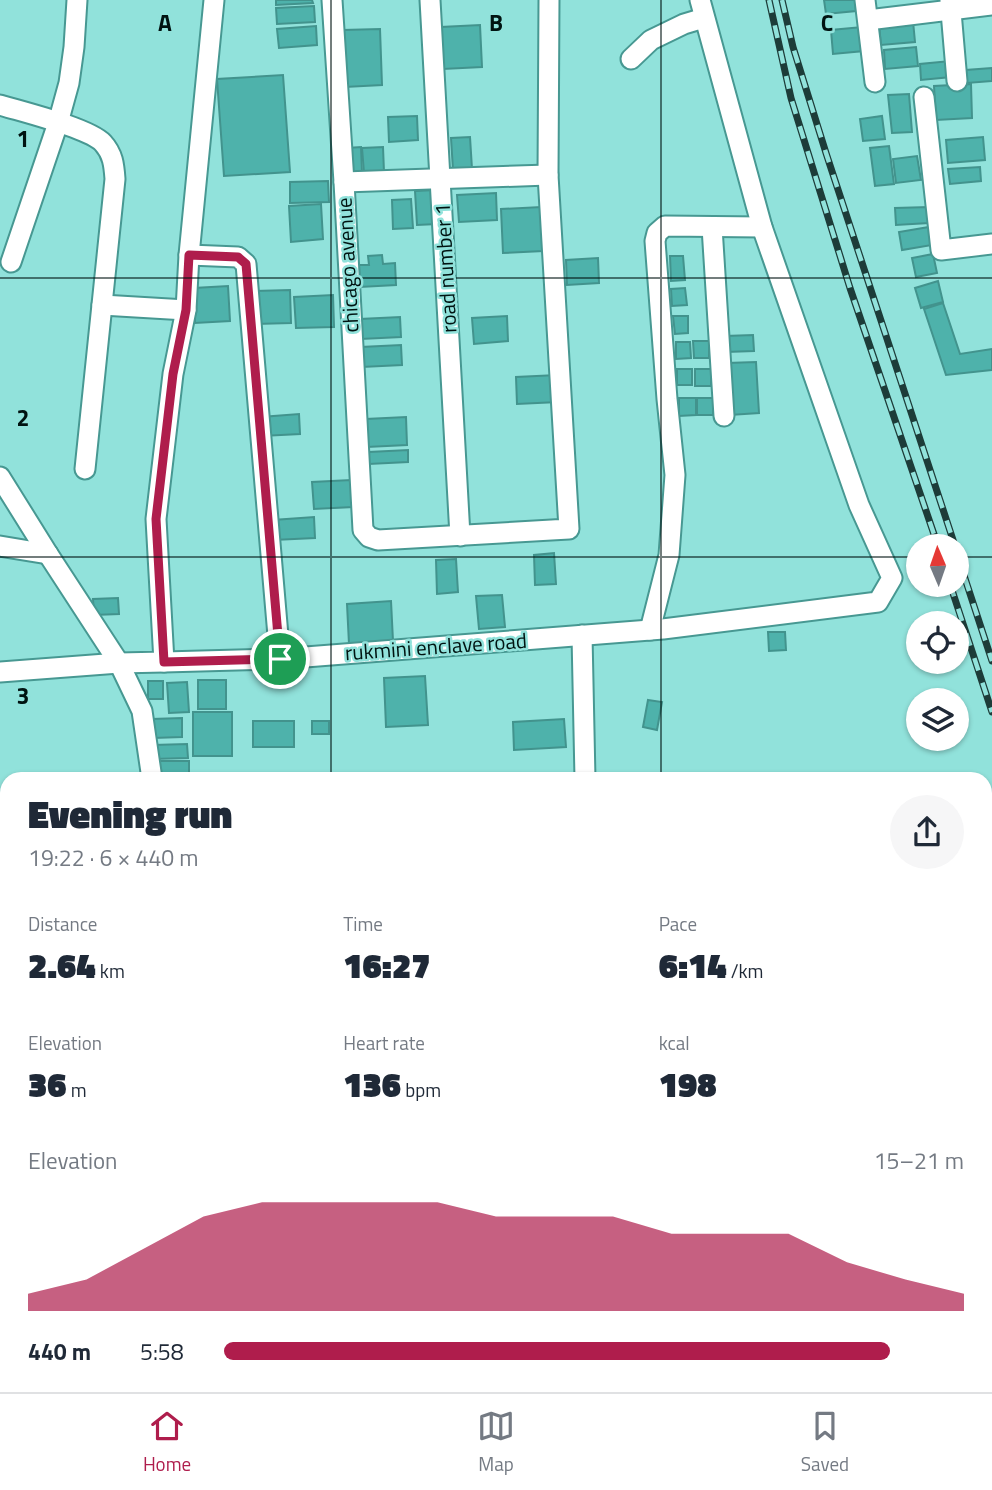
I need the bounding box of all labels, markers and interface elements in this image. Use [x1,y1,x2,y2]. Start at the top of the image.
text: A [158,5,172,40]
text: B [489,5,503,40]
text: C [821,5,833,40]
text: 1 [17,121,29,156]
street label: chicago avenue [327,197,367,333]
street label: road number 1 [426,202,464,334]
text: 2 [17,400,29,435]
north arrow [906,534,970,597]
map controls [906,534,969,751]
button: locate [906,611,969,674]
street label: rukmini enclave road [344,624,528,668]
pin [250,629,310,689]
icon: arrive [261,640,299,678]
text: 3 [17,678,29,713]
button: layers [906,688,969,751]
text: Evening run [28,785,232,843]
button: share [890,795,964,869]
text: 19:22 · 6 × 440 m [28,840,198,875]
text: Distance [28,909,97,938]
text: Time [343,909,383,938]
text: Pace [659,909,697,938]
text: 2.64 [28,938,96,992]
text: 16:27 [343,938,430,992]
text: 6:14 [659,938,727,992]
text: km [96,956,125,985]
text: /km [727,956,764,985]
text: Elevation [28,1028,102,1057]
text: Heart rate [343,1028,425,1057]
text: kcal [659,1028,690,1057]
text: 36 [28,1057,67,1111]
text: 136 [343,1057,401,1111]
text: 198 [659,1057,716,1111]
text: m [67,1075,87,1104]
text: bpm [401,1075,441,1104]
text: Elevation [28,1143,117,1178]
text: 15–21 m [874,1143,964,1178]
text: 440 m [28,1334,91,1369]
text: 5:58 [140,1334,184,1369]
tab: Home [143,1407,191,1478]
tab: Map [477,1407,515,1478]
tab: Saved [801,1407,849,1478]

